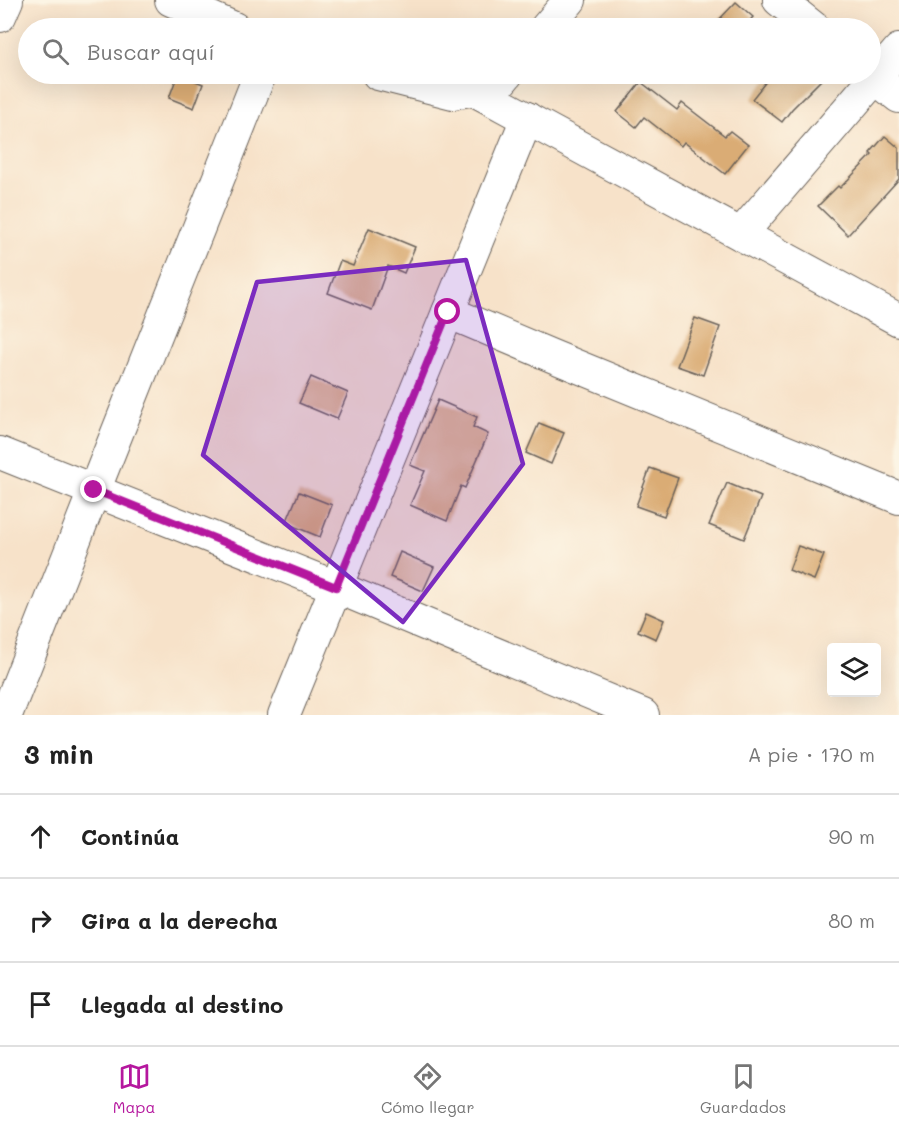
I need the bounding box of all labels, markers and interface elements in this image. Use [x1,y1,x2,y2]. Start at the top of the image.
search box [18,18,881,84]
icon: search [39,35,72,68]
text: Buscar aquí [87,37,215,66]
route start [434,298,460,324]
route end [80,476,106,502]
map controls [827,643,881,697]
button: layers [827,643,881,697]
text: 3 min [24,737,93,771]
text: A pie · 170 m [748,741,875,767]
icon: ahead [24,820,57,853]
text: Continúa [81,822,179,851]
text: 90 m [829,823,875,849]
icon: right [24,904,57,937]
text: Gira a la derecha [81,906,278,935]
text: 80 m [828,907,875,933]
icon: arrive [24,988,57,1021]
text: Llegada al destino [81,990,283,1019]
tab: Mapa [113,1060,155,1117]
tab: Cómo llegar [381,1060,474,1117]
tab: Guardados [700,1060,786,1117]

